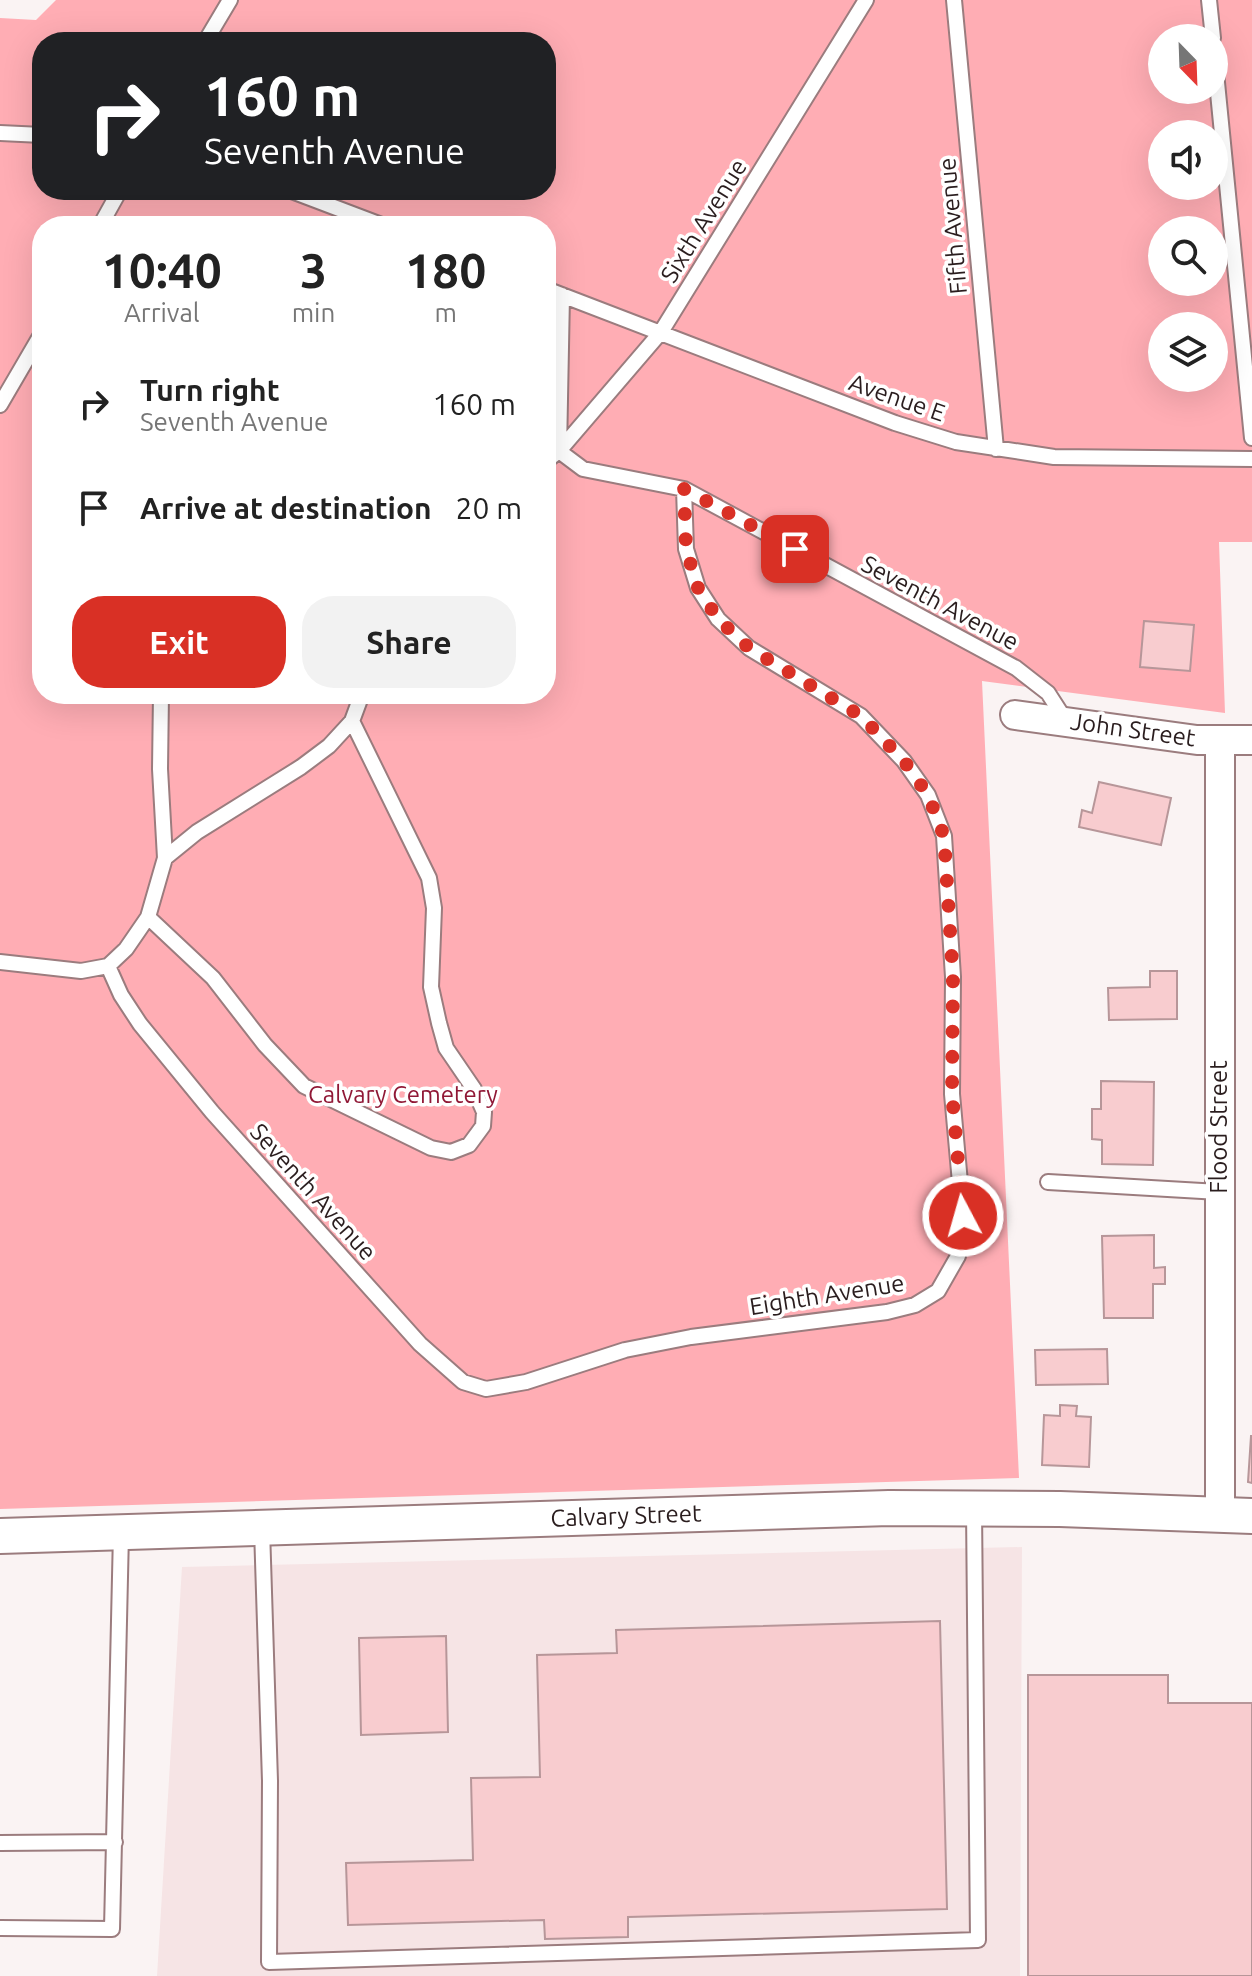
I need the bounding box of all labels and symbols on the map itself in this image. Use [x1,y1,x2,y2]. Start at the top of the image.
north arrow [1148,24,1228,104]
street label: Sixth Avenue [655,154,752,287]
street label: Fifth Avenue [933,157,972,296]
street label: Avenue E [846,369,949,427]
pin [761,515,829,583]
street label: Seventh Avenue [857,550,1023,655]
street label: John Street [1069,707,1198,752]
street label: Flood Street [1205,1060,1232,1194]
park label: Calvary Cemetery [308,1081,498,1108]
street label: Seventh Avenue [245,1118,382,1265]
position arrow [921,1174,1005,1258]
street label: Eighth Avenue [748,1269,906,1320]
street label: Calvary Street [550,1499,702,1532]

